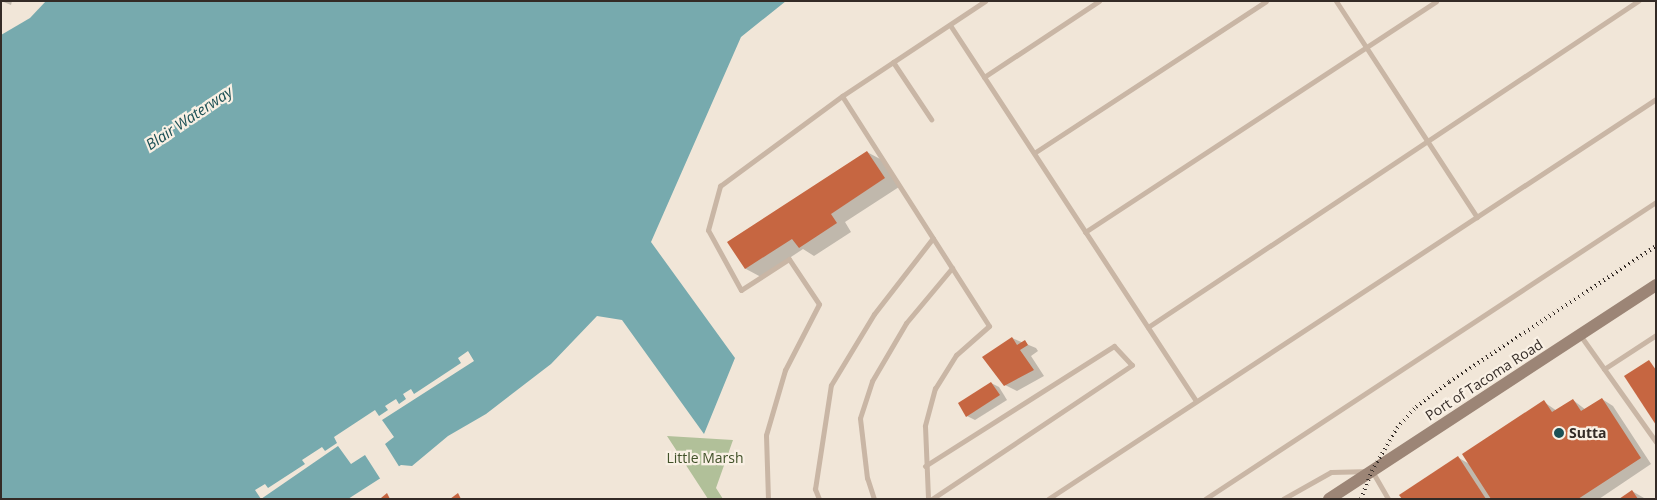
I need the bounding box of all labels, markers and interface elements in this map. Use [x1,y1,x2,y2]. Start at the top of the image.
water label: Blair Waterway [142,82,236,154]
street label: Port of Tacoma Road [1422,336,1546,424]
place label: Sutta [1569,425,1607,441]
marker: Sutta [1553,427,1565,439]
park label: Little Marsh [666,450,744,466]

